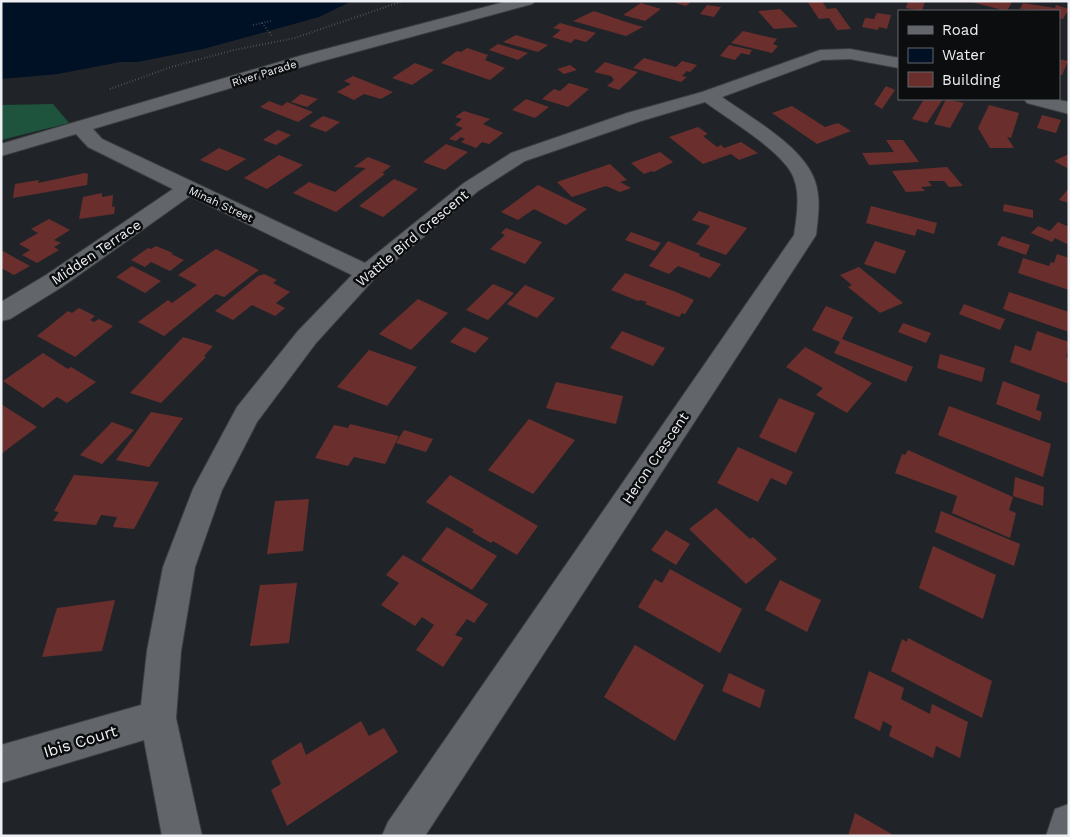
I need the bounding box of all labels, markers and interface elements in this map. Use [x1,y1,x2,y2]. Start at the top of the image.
legend [898,10,1060,100]
text: Road [942,21,979,39]
text: Water [942,46,985,64]
street label: River Parade [230,57,298,89]
text: Building [942,71,1000,89]
street label: Minah Street [187,184,255,225]
street label: Wattle Bird Crescent [353,186,471,290]
street label: Midden Terrace [48,216,144,288]
street label: Heron Crescent [619,409,691,507]
street label: Ibis Court [41,721,120,762]

